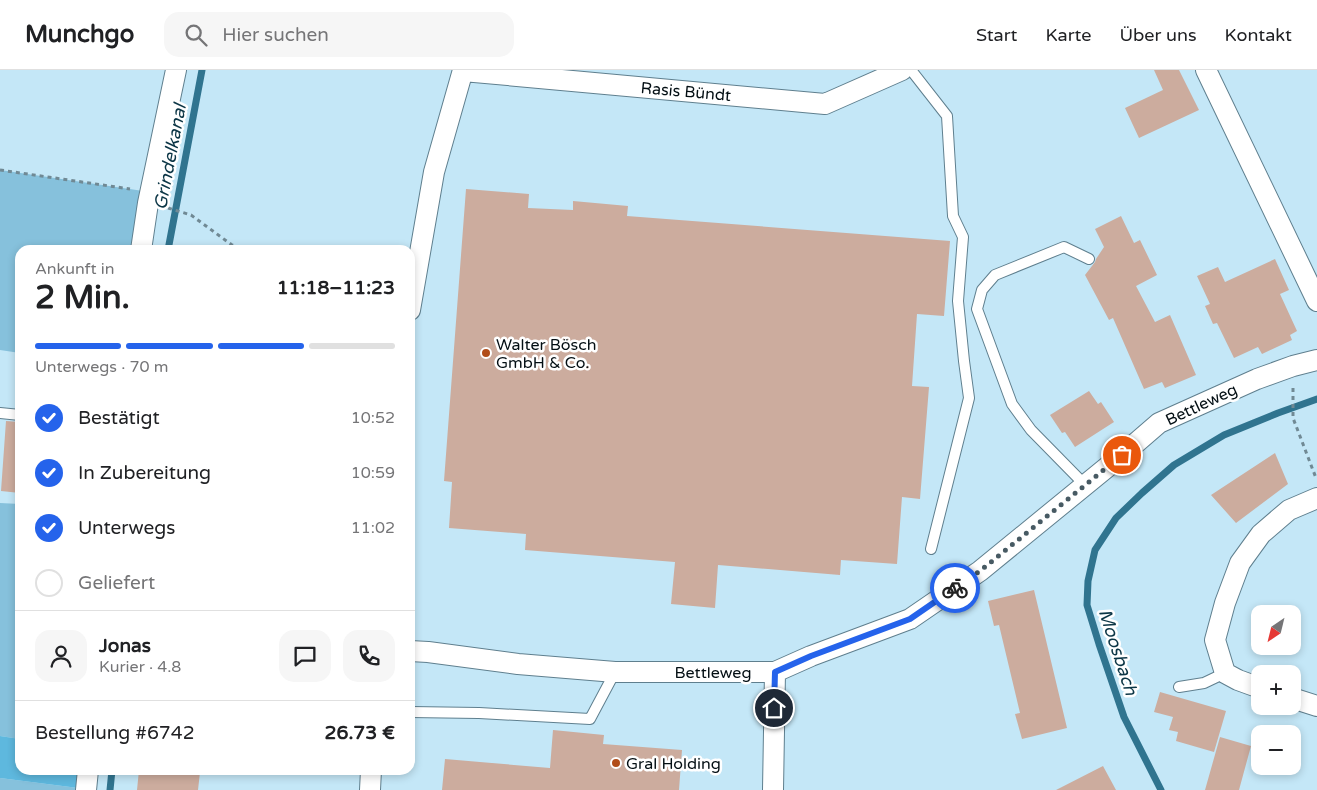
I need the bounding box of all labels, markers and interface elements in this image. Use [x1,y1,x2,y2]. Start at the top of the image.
search box [164,12,514,57]
text: Munchgo [25,20,134,49]
icon: search [182,21,210,49]
text: Hier suchen [222,24,329,46]
text: Start [976,24,1017,46]
text: Karte [1045,24,1091,46]
text: Über uns [1119,24,1197,46]
text: Kontakt [1225,24,1292,46]
street label: Rasis Bündt [640,78,732,106]
water label: Grindelkanal [149,100,192,212]
text: Ankunft in [35,259,115,279]
text: 11:18–11:23 [277,277,395,299]
text: 2 Min. [35,279,130,317]
place label: Walter Bösch GmbH & Co. [496,335,597,373]
marker: Walter Bösch GmbH & Co. [480,347,492,359]
text: Unterwegs · 70 m [35,357,168,377]
street label: Bettleweg [1162,380,1241,430]
icon: check [35,404,63,432]
text: Bestätigt [78,407,160,429]
text: 10:52 [351,408,395,428]
pin [1101,434,1143,476]
icon: bag [1108,441,1136,469]
icon: check [35,459,63,487]
text: In Zubereitung [78,462,211,484]
text: 10:59 [351,463,395,483]
icon: check [35,514,63,542]
text: Unterwegs [78,517,175,539]
text: 11:02 [351,518,395,538]
courier [930,563,980,613]
text: Geliefert [78,572,155,594]
icon: bike [941,574,969,602]
north arrow [1251,605,1301,655]
map controls [1251,605,1301,775]
water label: Moosbach [1094,606,1143,699]
button: person [35,630,87,682]
button: chat [279,630,331,682]
button: phone [343,630,395,682]
text: Jonas [99,635,151,657]
text: Kurier · 4.8 [99,657,181,677]
street label: Bettleweg [675,663,751,683]
button: + [1251,665,1301,715]
pin [753,687,795,729]
icon: home [760,694,788,722]
text: Bestellung #6742 [35,722,195,744]
text: 26.73 € [325,722,395,744]
button: − [1251,725,1301,775]
place label: Gral Holding [626,754,721,774]
marker: Gral Holding [610,757,622,769]

